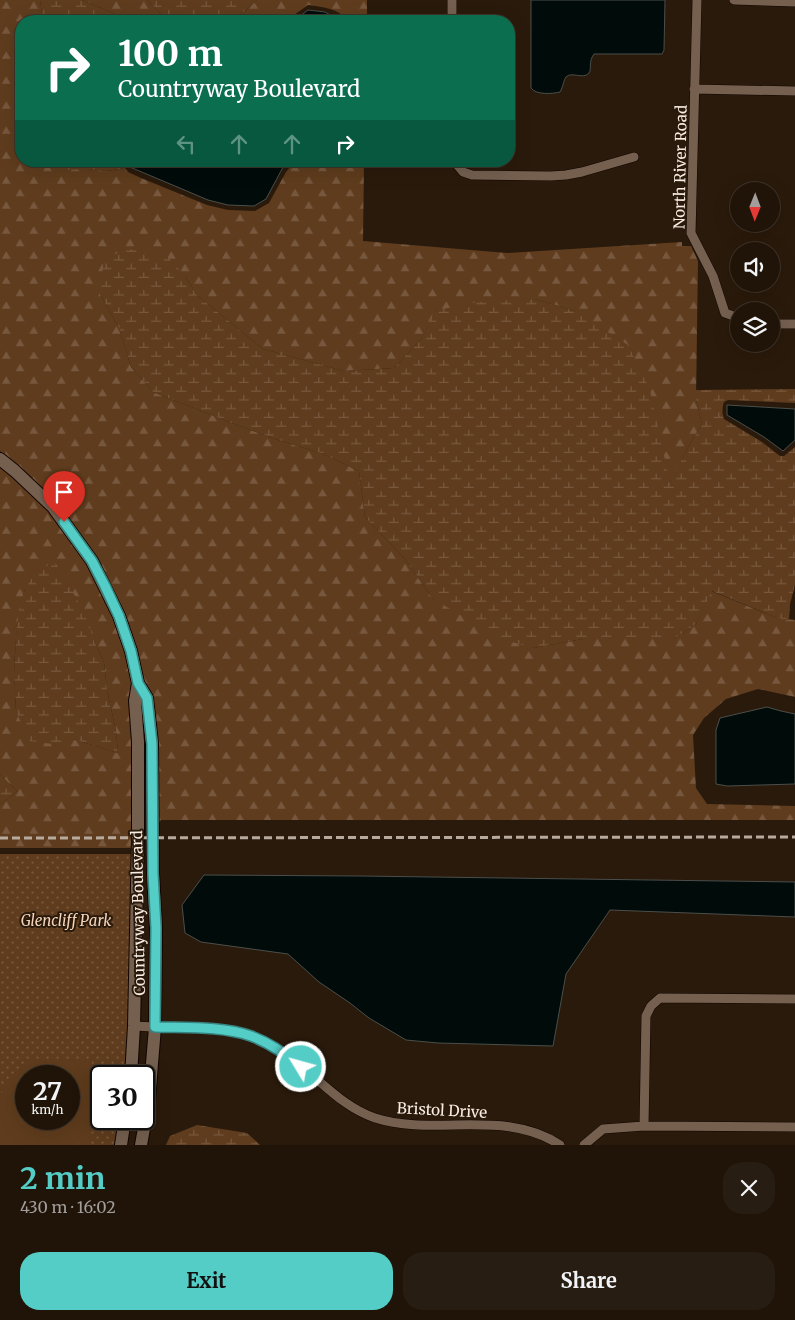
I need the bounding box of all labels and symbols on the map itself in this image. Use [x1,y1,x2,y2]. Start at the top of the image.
street label: North River Road [669,105,691,229]
north arrow [730,182,780,232]
pin [43,471,85,522]
street label: Countryway Boulevard [127,830,149,996]
park label: Glencliff Park [21,911,112,930]
position arrow [274,1040,326,1092]
speed limit sign: 30 [90,1065,155,1130]
street label: Bristol Drive [396,1098,488,1122]

